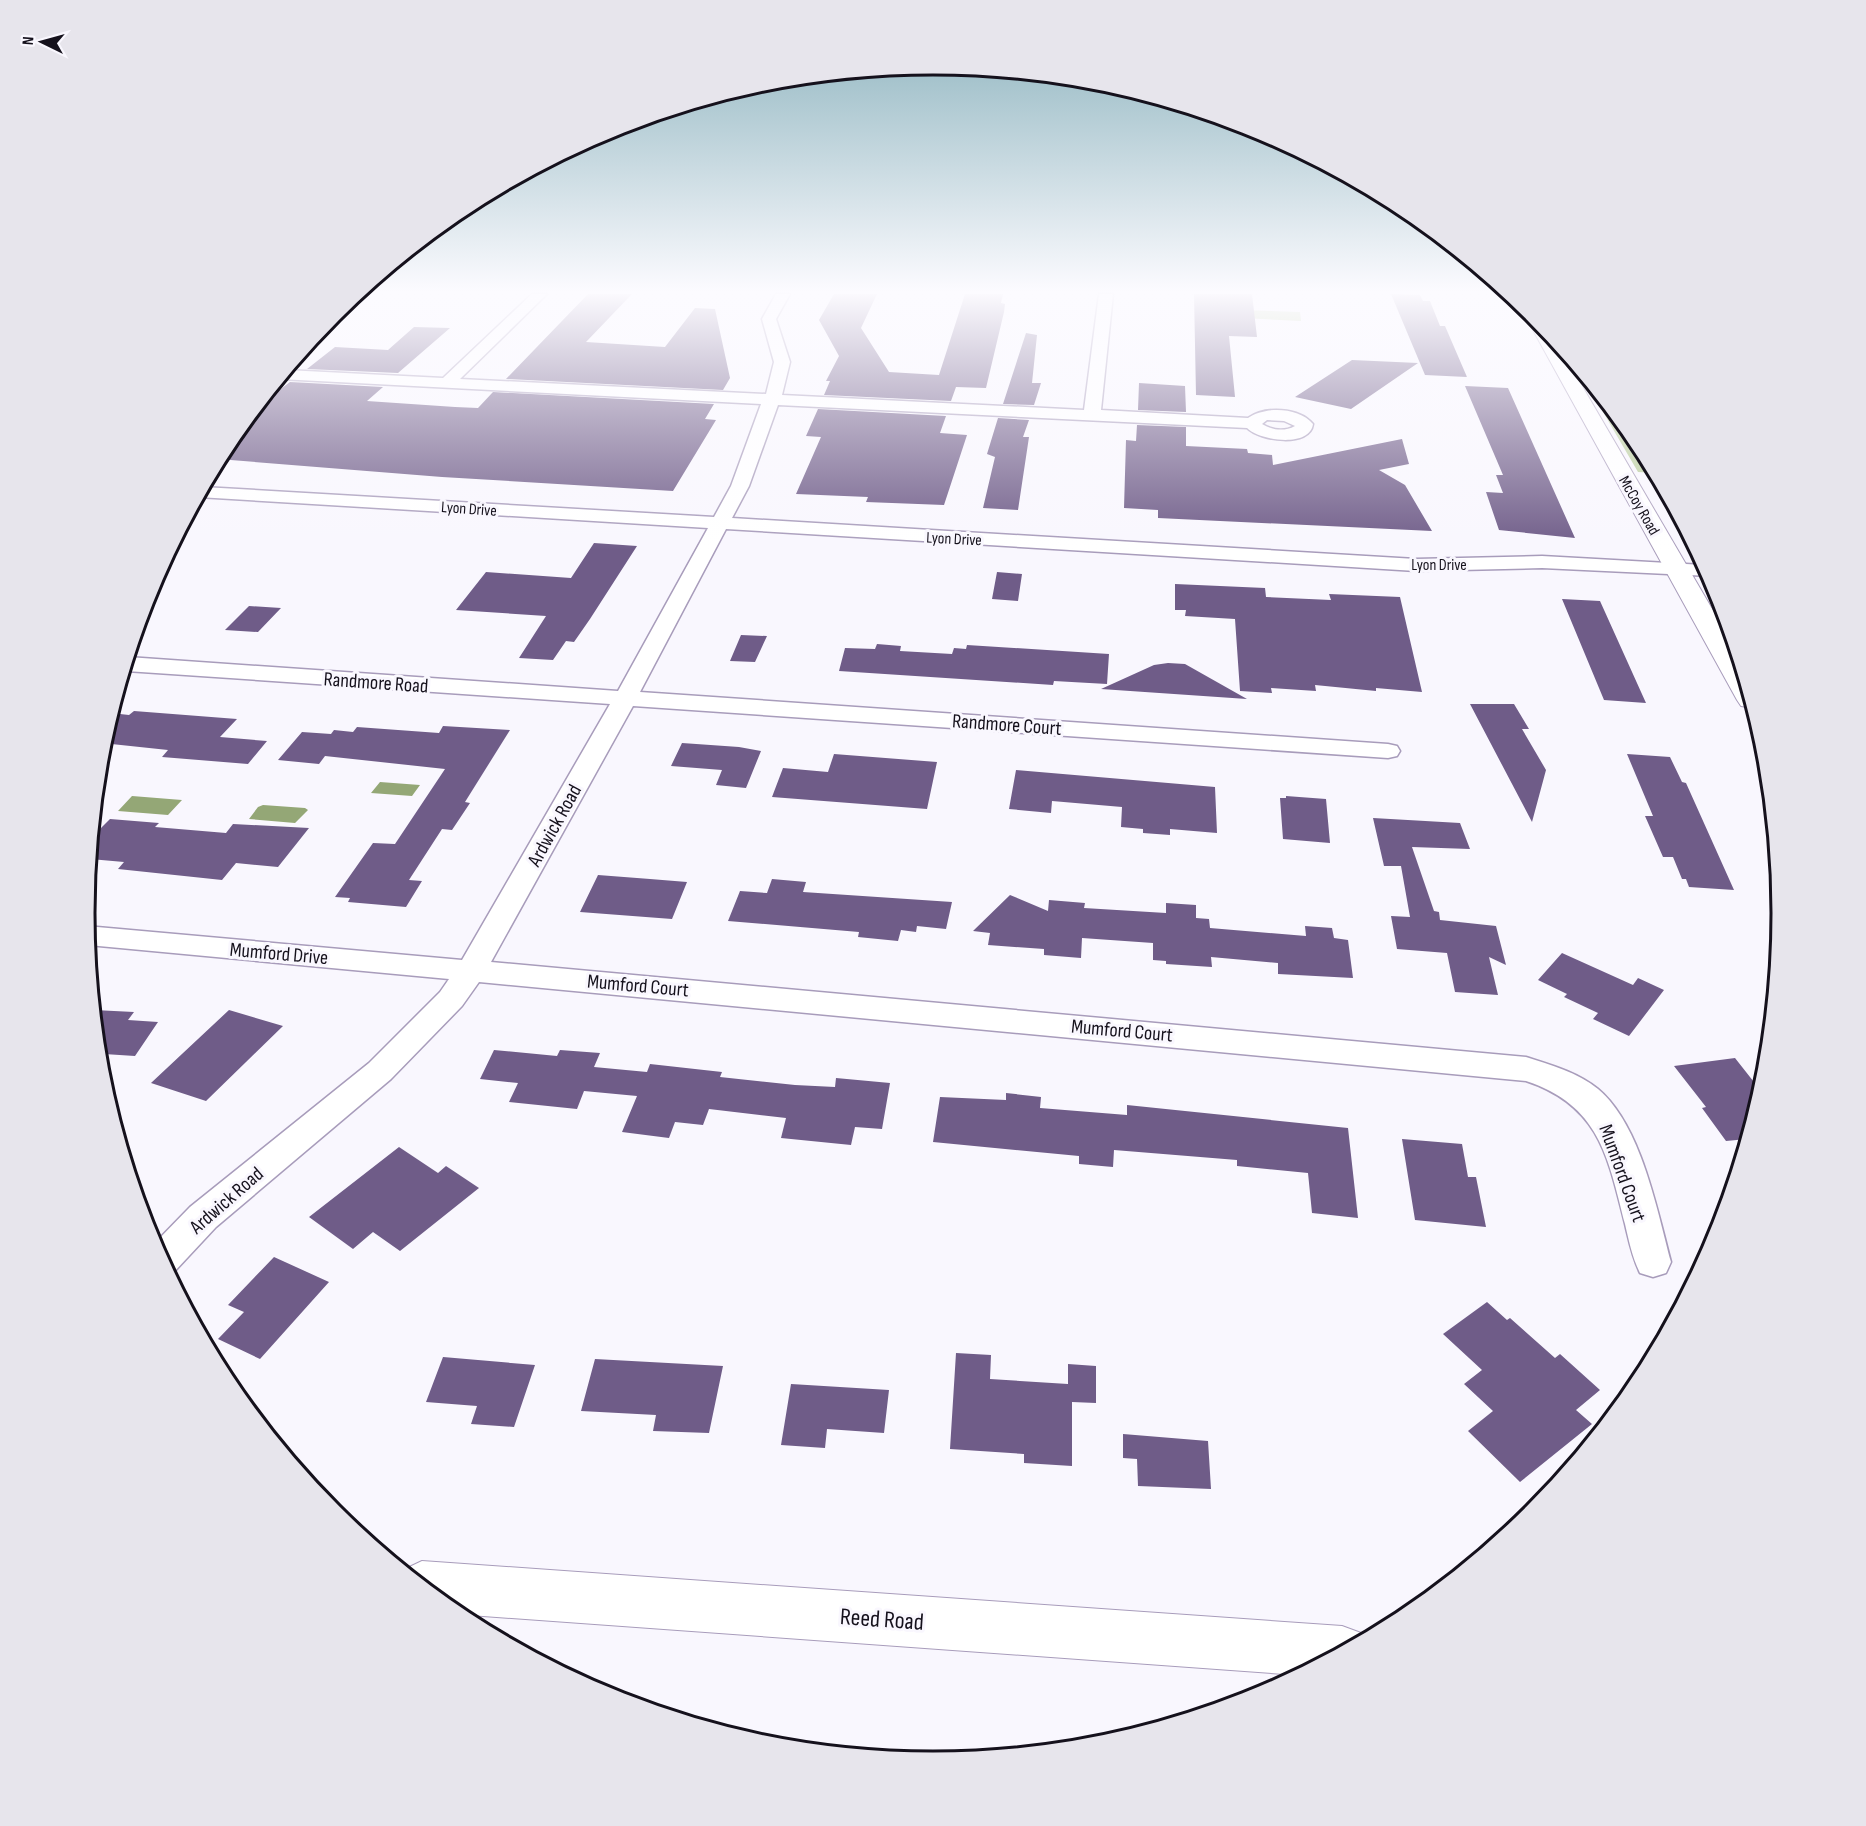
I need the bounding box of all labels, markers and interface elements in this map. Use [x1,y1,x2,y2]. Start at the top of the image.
north arrow [12,12,72,72]
text: N [19,36,38,46]
street label: McCoy Road [1614,473,1663,539]
street label: Lyon Drive [441,498,497,521]
street label: Lyon Drive [926,529,982,550]
street label: Lyon Drive [1411,556,1467,575]
street label: Randmore Road [323,667,429,699]
street label: Randmore Court [951,709,1062,741]
street label: Ardwick Road [522,780,587,871]
street label: Mumford Drive [229,938,329,970]
street label: Mumford Court [586,970,690,1002]
street label: Mumford Court [1070,1015,1174,1047]
street label: Mumford Court [1593,1121,1651,1225]
street label: Ardwick Road [184,1162,268,1240]
street label: Reed Road [839,1602,925,1637]

